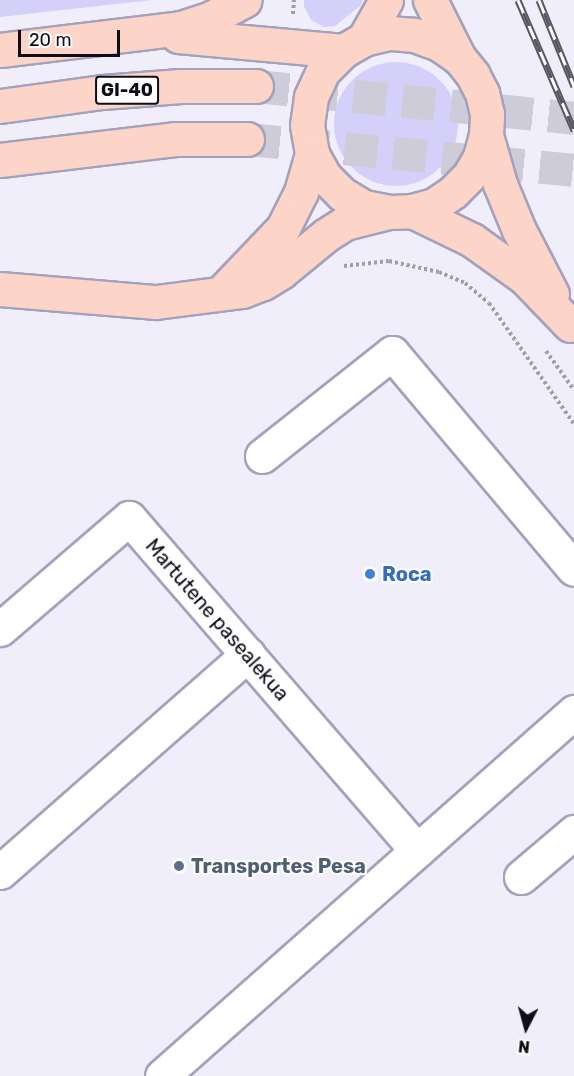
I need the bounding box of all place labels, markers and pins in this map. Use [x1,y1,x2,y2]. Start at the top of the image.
place label: Roca [382,562,432,586]
marker: Roca [363,567,377,581]
place label: Transportes Pesa [191,854,366,878]
marker: Transportes Pesa [172,859,186,873]

